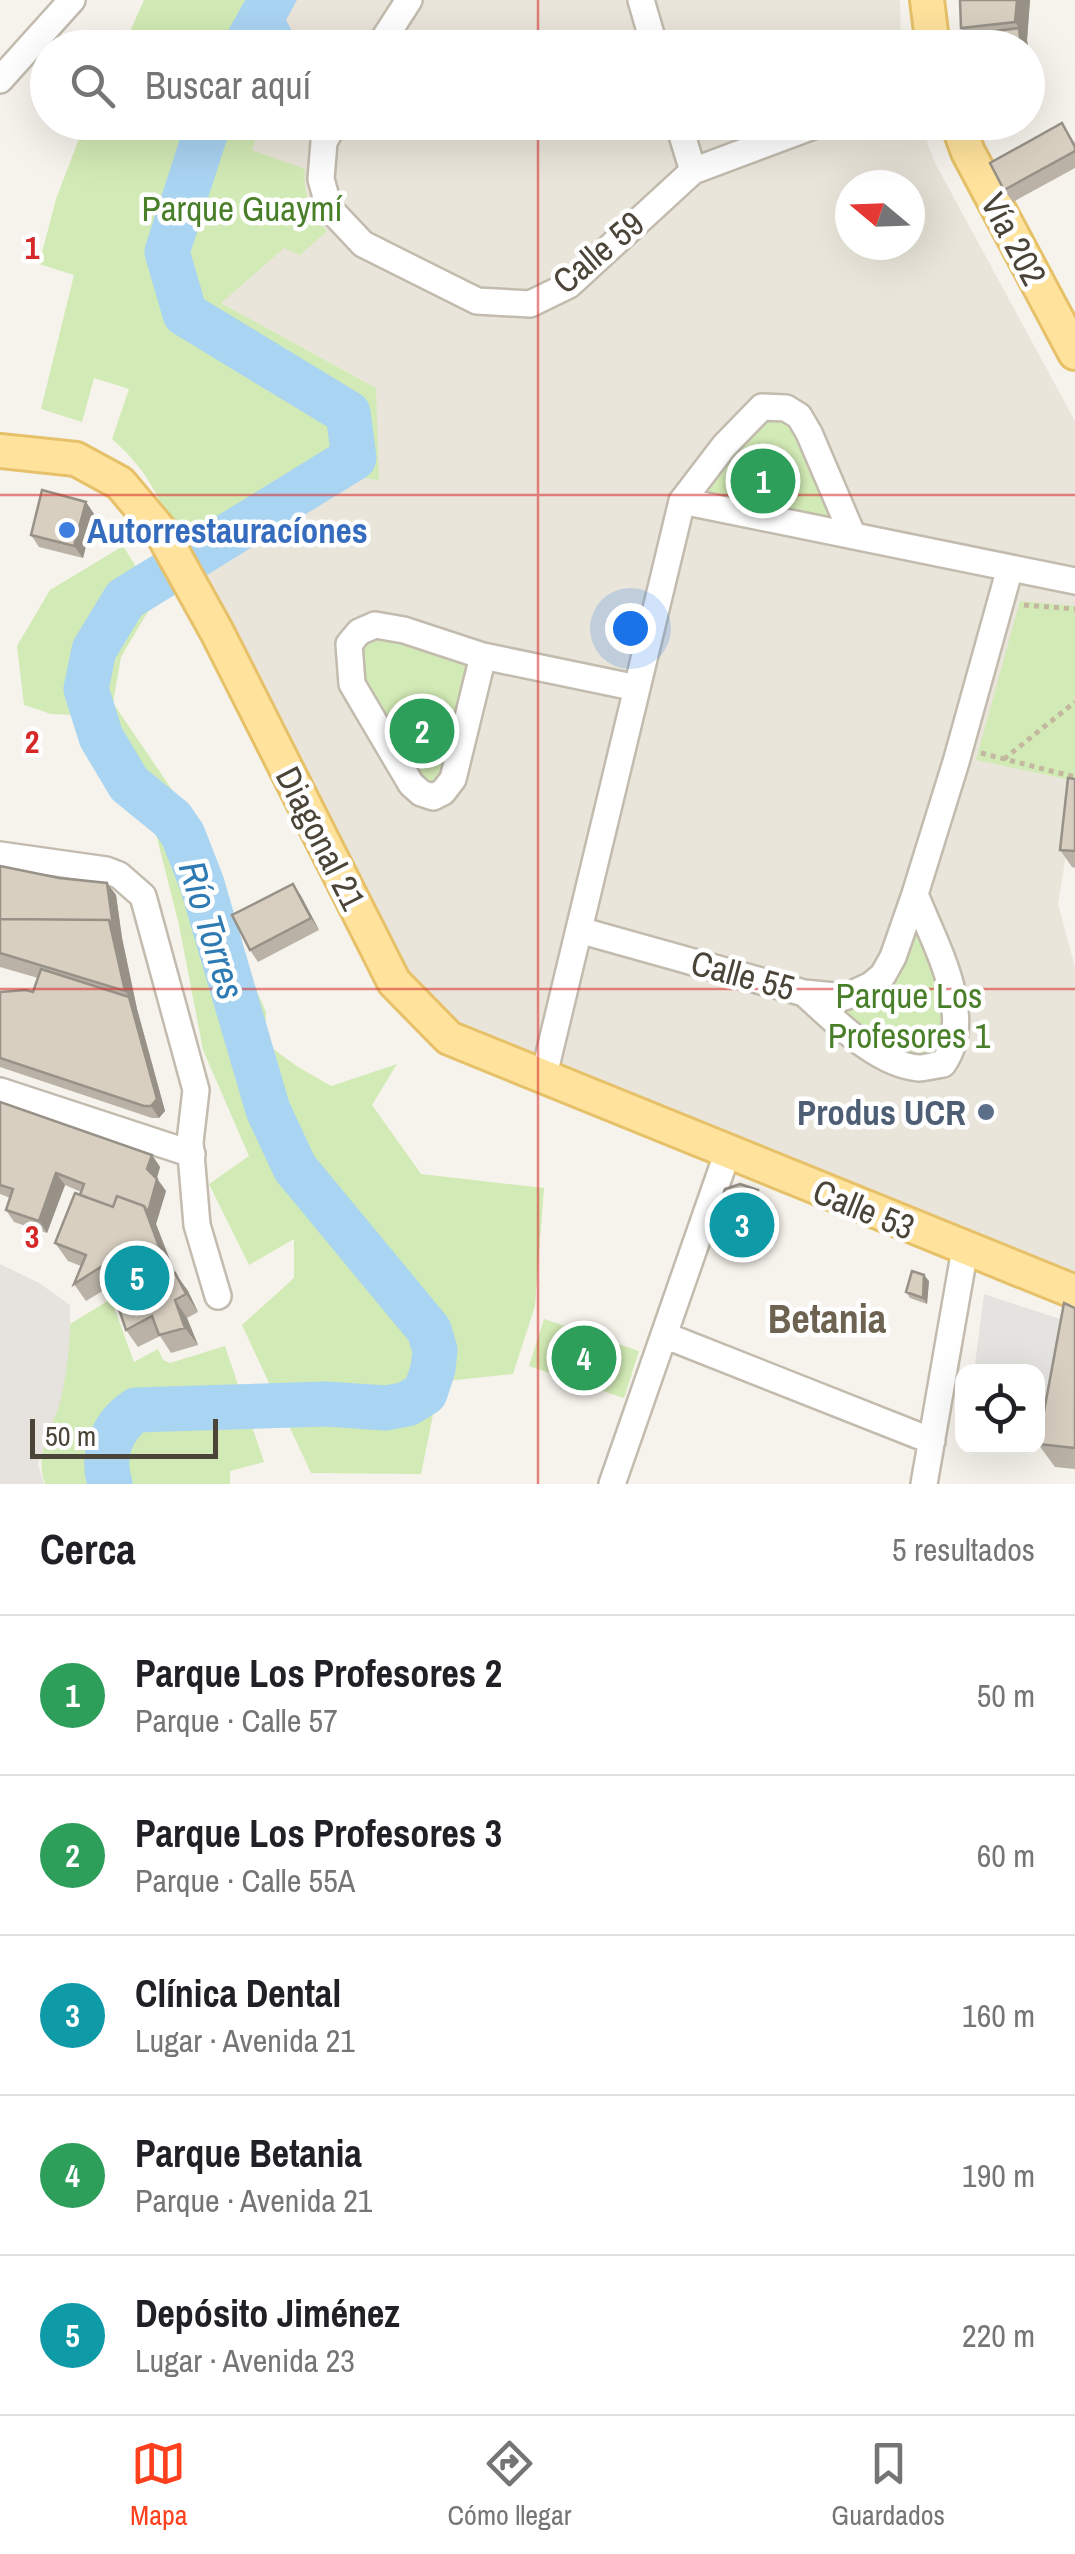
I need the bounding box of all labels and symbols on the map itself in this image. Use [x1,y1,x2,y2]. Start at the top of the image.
north arrow [835,170,925,260]
street label: Vía 202 [970,184,1058,294]
park label: Parque Guaymí [141,185,344,232]
street label: Calle 59 [543,200,653,304]
text: 1 [25,226,40,269]
pin: 1 [730,444,796,518]
place label: Autorrestauracíones [87,507,368,554]
marker: Autorrestauracíones [56,519,78,541]
your location [605,603,656,654]
pin: 2 [390,694,454,768]
text: 2 [25,720,39,763]
street label: Diagonal 21 [265,758,377,918]
water label: Río Torres [167,855,257,1005]
street label: Calle 55 [686,939,800,1011]
park label: Parque Los Profesores 1 [828,972,990,1059]
place label: Produs UCR [797,1089,966,1136]
marker: Produs UCR [975,1101,997,1123]
street label: Calle 53 [806,1167,922,1251]
pin: 3 [710,1188,774,1262]
text: 3 [25,1215,39,1258]
pin: 5 [104,1240,170,1316]
district label: Betania [768,1292,886,1345]
pin: 4 [552,1320,616,1396]
scale bar [30,1414,218,1458]

